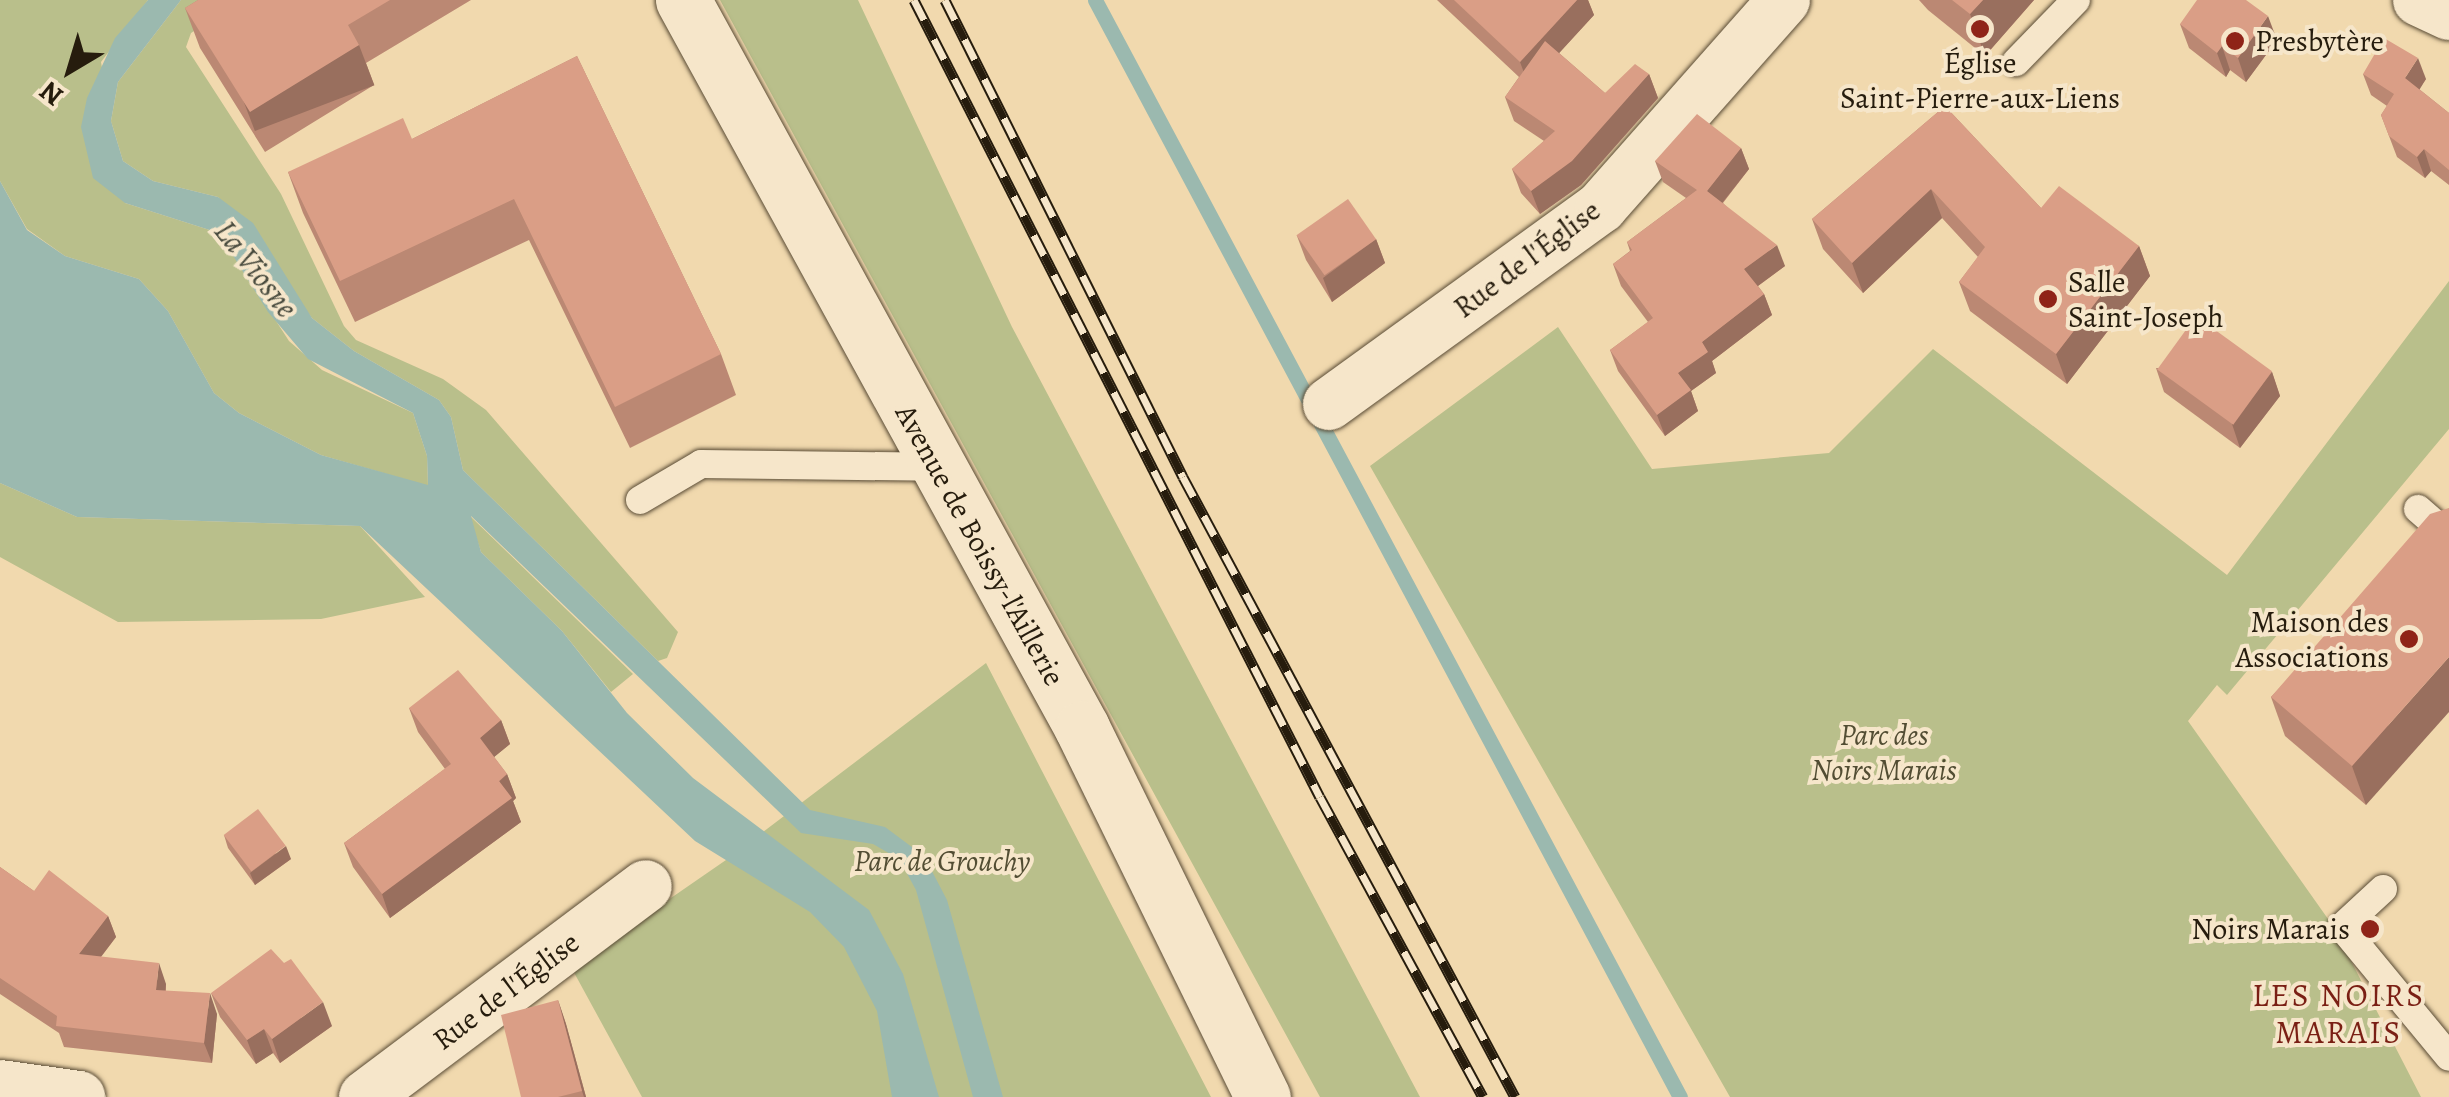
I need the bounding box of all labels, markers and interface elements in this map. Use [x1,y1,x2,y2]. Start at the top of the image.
marker: Église Saint-Pierre-aux-Liens [1969,18,1991,40]
north arrow [20,20,120,120]
place label: Presbytère [2255,23,2384,59]
marker: Presbytère [2224,30,2246,52]
place label: Église Saint-Pierre-aux-Liens [1840,45,2120,116]
text: N [32,72,71,115]
street label: Rue de l'Église [1447,192,1607,326]
water label: La Viosne [206,213,306,325]
place label: Salle Saint-Joseph [2068,264,2223,334]
marker: Salle Saint-Joseph [2037,288,2059,310]
street label: Avenue de Boissy-l'Aillerie [888,398,1072,692]
place label: Maison des Associations [2235,604,2389,674]
marker: Maison des Associations [2398,628,2420,650]
park label: Parc des Noirs Marais [1811,717,1957,788]
park label: Parc de Grouchy [854,843,1030,879]
place label: Noirs Marais [2191,911,2350,947]
marker: Noirs Marais [2359,918,2381,940]
street label: Rue de l'Église [426,924,586,1058]
district label: LES NOIRS MARAIS [2252,977,2426,1052]

